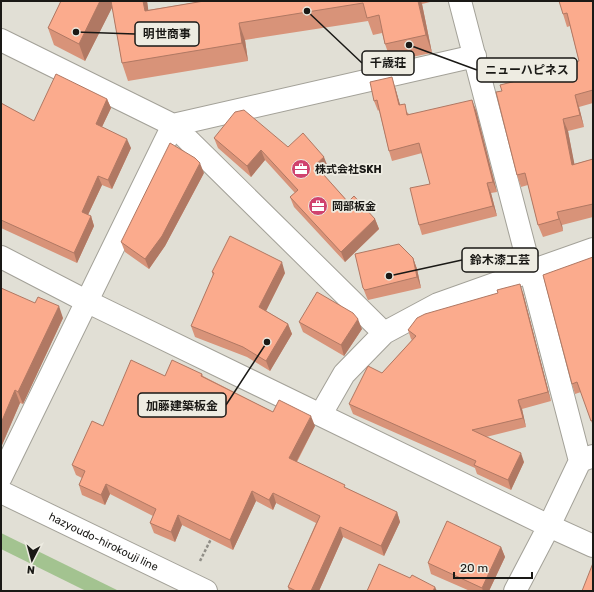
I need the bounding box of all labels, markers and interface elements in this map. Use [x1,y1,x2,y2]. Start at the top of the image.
callout: 明世商事 [135,22,199,46]
text: 明世商事 [143,27,191,41]
callout: 千歳荘 [362,51,414,75]
text: 千歳荘 [370,56,406,70]
callout: ニューハピネス [477,58,577,82]
text: ニューハピネス [485,63,569,77]
office icon: 株式会社SKH [290,158,312,180]
place label: 株式会社SKH [315,163,382,176]
office icon: 岡部板金 [307,195,329,217]
place label: 岡部板金 [332,200,376,213]
callout: 鈴木漆工芸 [462,248,538,272]
text: 鈴木漆工芸 [469,253,530,267]
callout: 加藤建築板金 [138,393,226,417]
text: 加藤建築板金 [146,399,218,413]
street label: hazyoudo-hirokouji line [47,510,161,574]
north arrow [12,540,52,580]
scale bar [454,554,532,580]
text: 20 m [460,561,488,575]
text: N [26,563,36,576]

